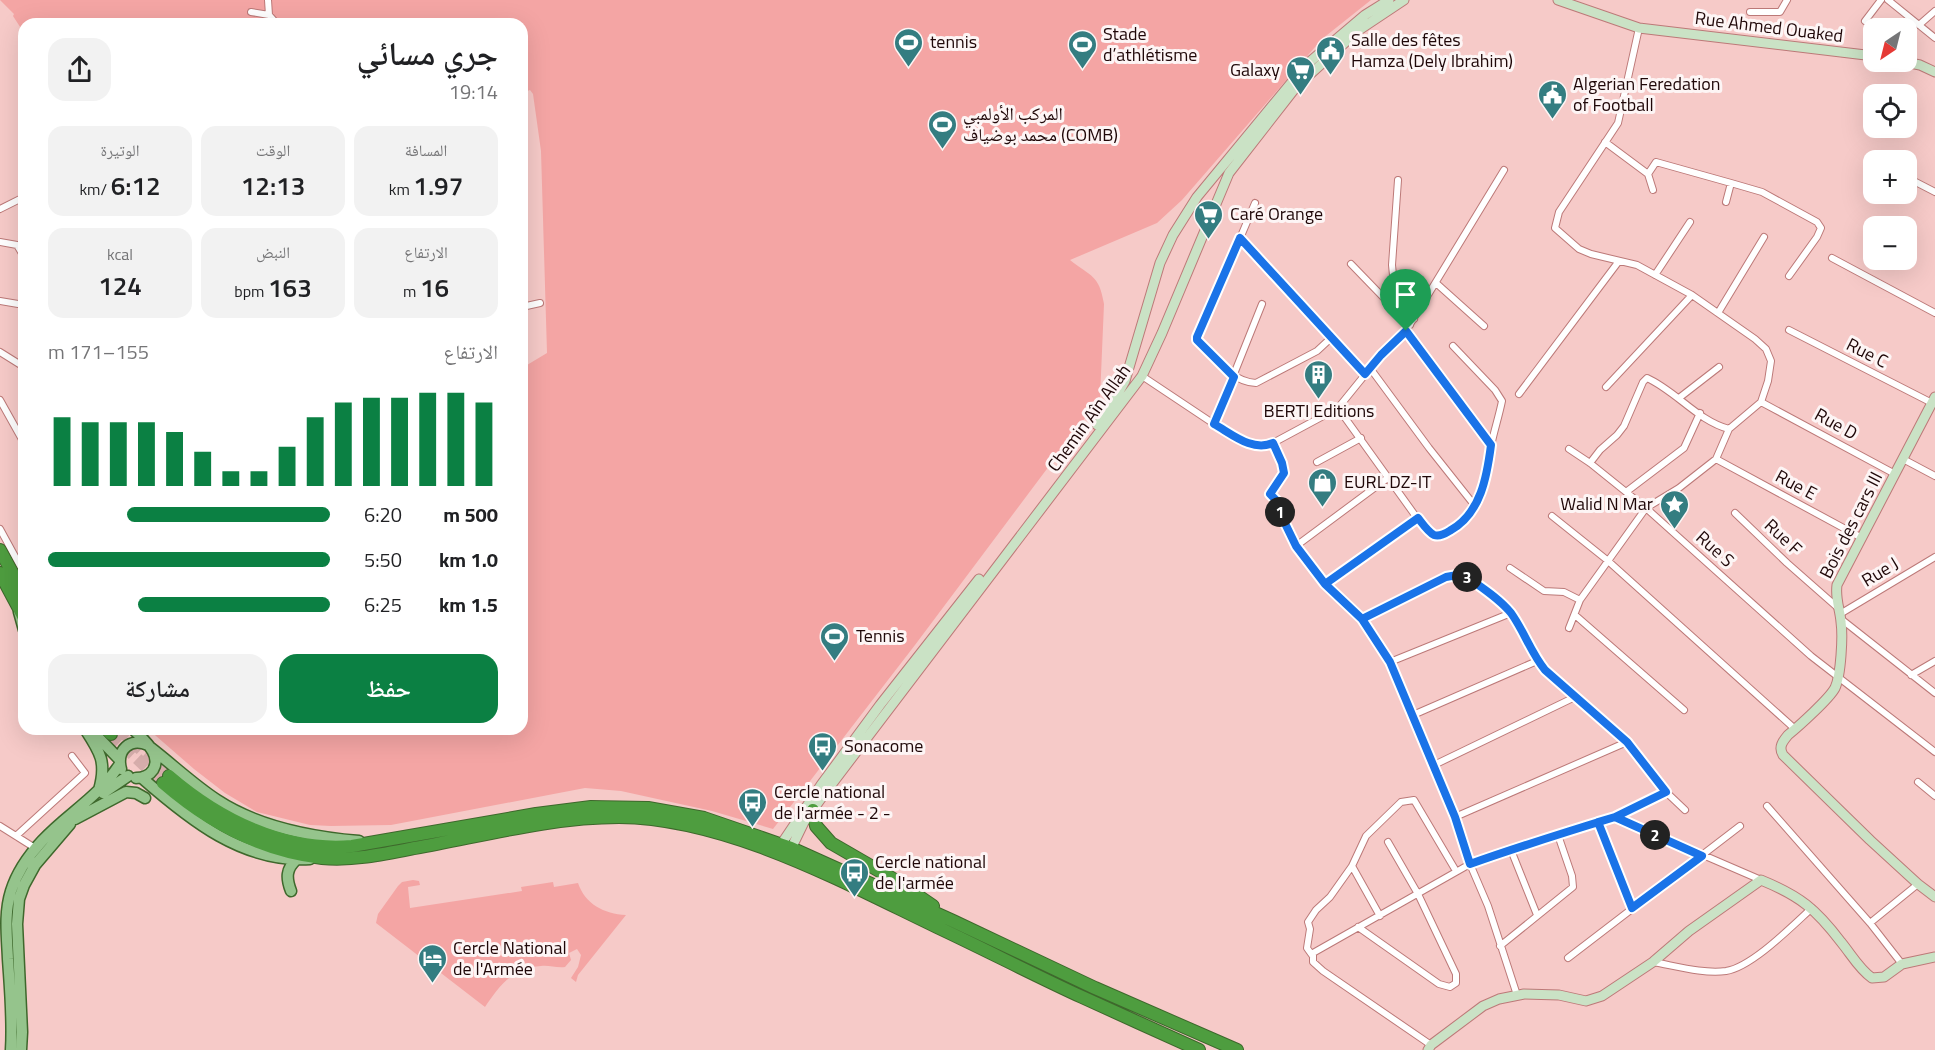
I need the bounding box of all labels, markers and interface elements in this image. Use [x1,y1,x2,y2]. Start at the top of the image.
street label: Rue Ahmed Ouaked [1693,4,1845,49]
north arrow [1863,18,1917,72]
map controls [1863,18,1917,270]
place label: Stade d’athlétisme [1103,20,1197,68]
sports icon: tennis [893,26,925,68]
place label: Salle des fêtes Hamza (Dely Ibrahim) [1351,26,1513,74]
text: جري مسائي [357,28,498,78]
place label: tennis [930,28,977,55]
sports icon: Stade d’athlétisme [1066,28,1098,70]
public building icon: Salle des fêtes Hamza (Dely Ibrahim) [1314,34,1346,76]
button: share [48,38,111,101]
supermarket icon: Galaxy [1285,54,1317,96]
place label: Galaxy [1230,56,1280,83]
place label: Algerian Feredation of Football [1573,70,1720,118]
text: 19:14 [449,76,498,107]
public building icon: Algerian Feredation of Football [1536,78,1568,120]
button: locate [1863,84,1917,138]
place label: المركب الأولمبي محمد بوضياف (COMB) [963,100,1118,148]
sports icon: المركب الأولمبي محمد بوضياف (COMB) [926,108,958,150]
text: الوتيرة [101,138,139,162]
text: الوقت [256,138,290,162]
text: المسافة [405,138,447,162]
button: + [1863,150,1917,204]
text: 6:12 [111,166,161,205]
text: 12:13 [241,166,305,205]
text: 1.97 [413,166,463,205]
text: /km [79,177,111,201]
text: km [389,177,413,201]
supermarket icon: Caré Orange [1193,198,1225,240]
place label: Caré Orange [1230,200,1323,227]
button: − [1863,216,1917,270]
text: النبض [256,240,290,264]
text: الارتفاع [404,240,448,264]
text: kcal [107,242,133,266]
text: 124 [98,266,142,305]
text: 163 [268,268,312,307]
text: 16 [420,268,449,307]
pin [1380,269,1431,331]
icon: arrive [1389,278,1422,311]
text: bpm [234,279,268,303]
text: m [403,279,420,303]
street label: Rue C [1842,331,1893,375]
text: 155–171 m [48,336,149,367]
text: الارتفاع [443,336,498,367]
street label: Chemin Aîn Allah [1040,358,1137,477]
building icon: BERTI Editions [1303,358,1335,400]
place label: BERTI Editions [1264,397,1374,424]
street label: Rue D [1810,401,1863,446]
street label: Rue E [1771,462,1822,507]
shop icon: EURL DZ-IT [1307,466,1339,508]
street label: Bois des cars III [1812,467,1889,583]
place label: EURL DZ-IT [1344,468,1432,495]
place icon: Walid N Mar [1658,488,1690,530]
place label: Walid N Mar [1560,490,1653,517]
pin: 1 [1265,497,1295,527]
text: 6:20 [364,499,402,530]
text: 500 m [443,499,498,530]
text: 1 [1276,500,1284,524]
street label: Rue F [1758,512,1808,561]
street label: Rue S [1690,524,1740,573]
text: 5:50 [364,544,402,575]
text: 1.0 km [439,544,498,575]
street label: Rue J [1856,550,1903,593]
pin: 3 [1452,562,1482,592]
text: 3 [1463,565,1471,589]
text: 6:25 [364,589,402,620]
text: 1.5 km [439,589,498,620]
sports icon: Tennis [819,620,851,662]
place label: Tennis [856,622,905,649]
button: مشاركة [48,654,267,723]
button: حفظ [279,654,498,723]
bus stop icon: Sonacome [807,730,839,772]
place label: Sonacome [844,732,923,759]
place label: Cercle national de l'armée - 2 - [774,778,891,826]
bus stop icon: Cercle national de l'armée - 2 - [737,786,769,828]
pin: 2 [1640,820,1670,850]
text: 2 [1651,823,1659,847]
place label: Cercle national de l'armée [875,848,986,896]
bus stop icon: Cercle national de l'armée [838,856,870,898]
place label: Cercle National de l'Armée [453,934,567,982]
hotel icon: Cercle National de l'Armée [416,942,448,984]

